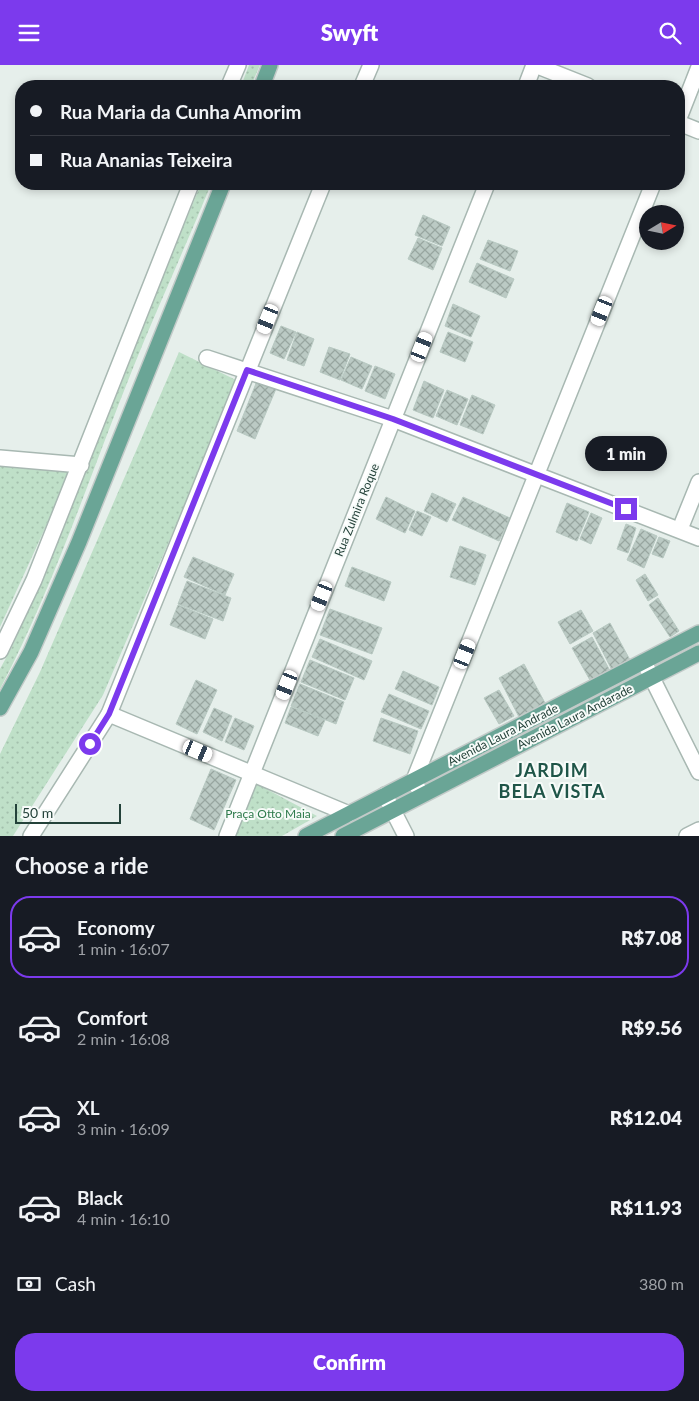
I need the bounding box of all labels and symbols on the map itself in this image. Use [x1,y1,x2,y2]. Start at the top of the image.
north arrow [639,205,684,250]
car [589,294,614,328]
car [255,302,280,336]
car [409,330,434,364]
callout: 1 min [585,437,667,471]
street label: Rua Zulmira Roque [331,461,382,559]
route end [615,498,637,520]
car [309,579,334,613]
car [452,637,477,671]
car [274,668,299,702]
street label: Avenida Laura Andarade [514,681,635,752]
street label: Avenida Laura Andrade [445,700,560,769]
route start [79,733,101,755]
car [181,738,214,764]
district label: JARDIM BELA VISTA [499,759,605,802]
scale bar [15,801,121,824]
park label: Praça Otto Maia [225,806,311,821]

